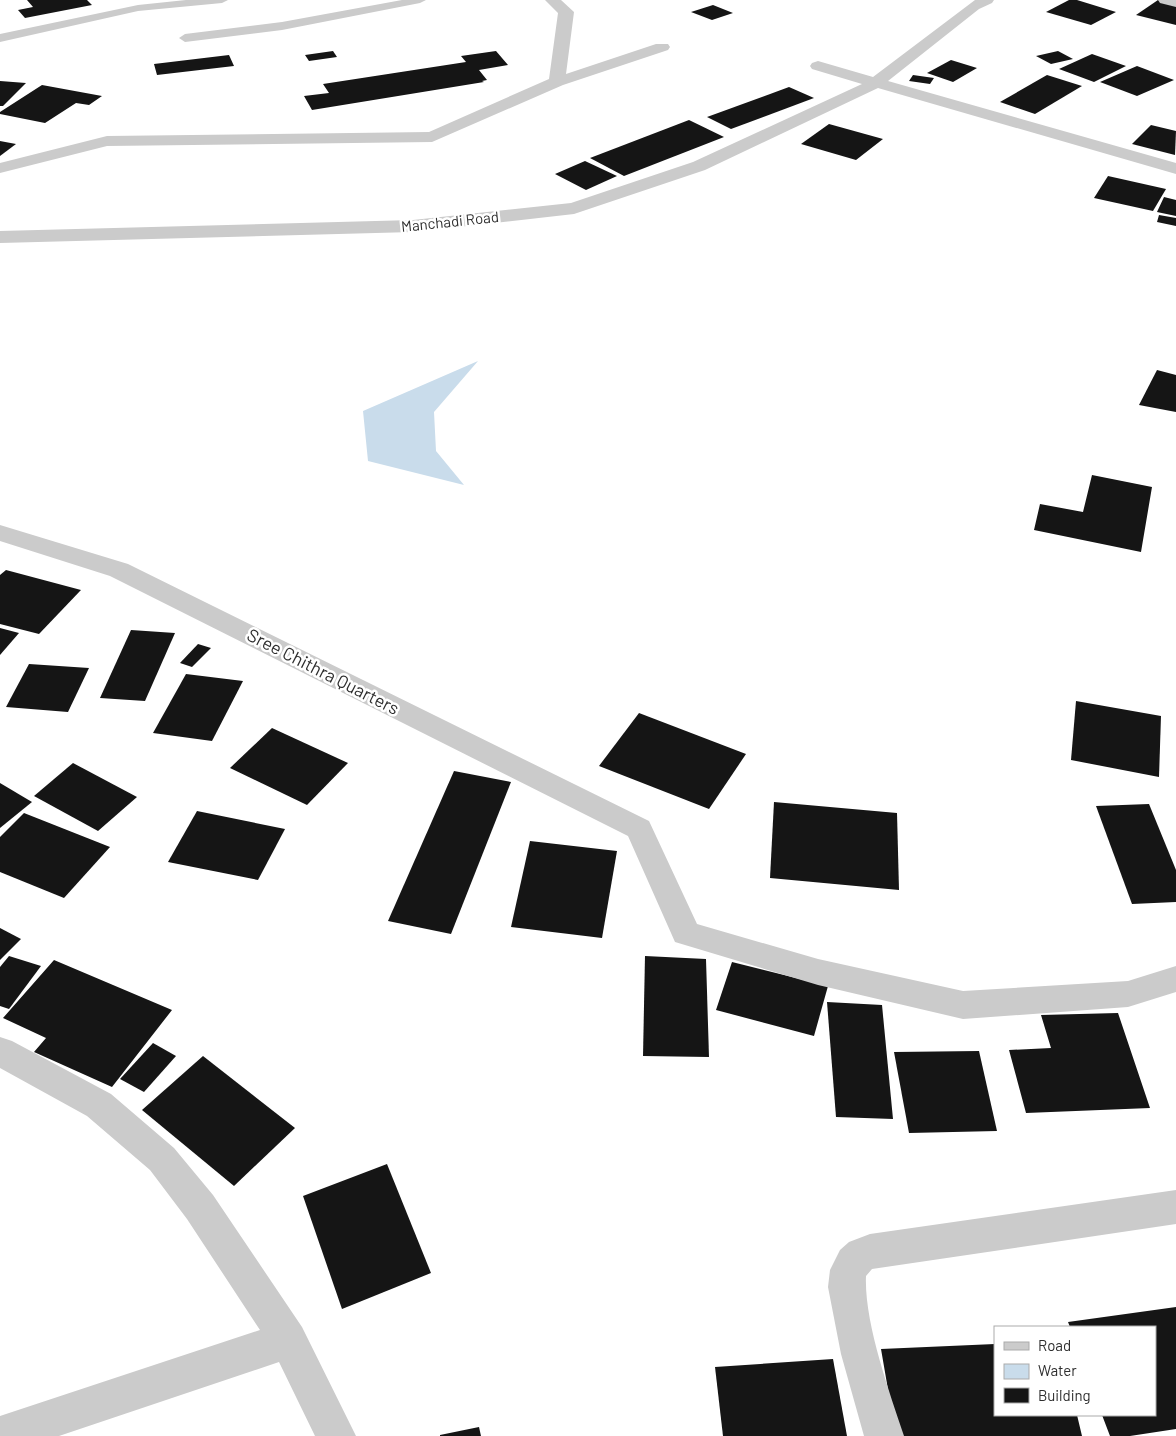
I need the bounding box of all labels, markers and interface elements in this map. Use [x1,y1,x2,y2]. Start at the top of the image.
street label: Manchadi Road [400,207,500,235]
street label: Sree Chithra Quarters [244,623,403,719]
legend [994,1326,1156,1416]
text: Road [1038,1336,1071,1354]
text: Water [1038,1361,1077,1379]
text: Building [1038,1386,1091,1404]

